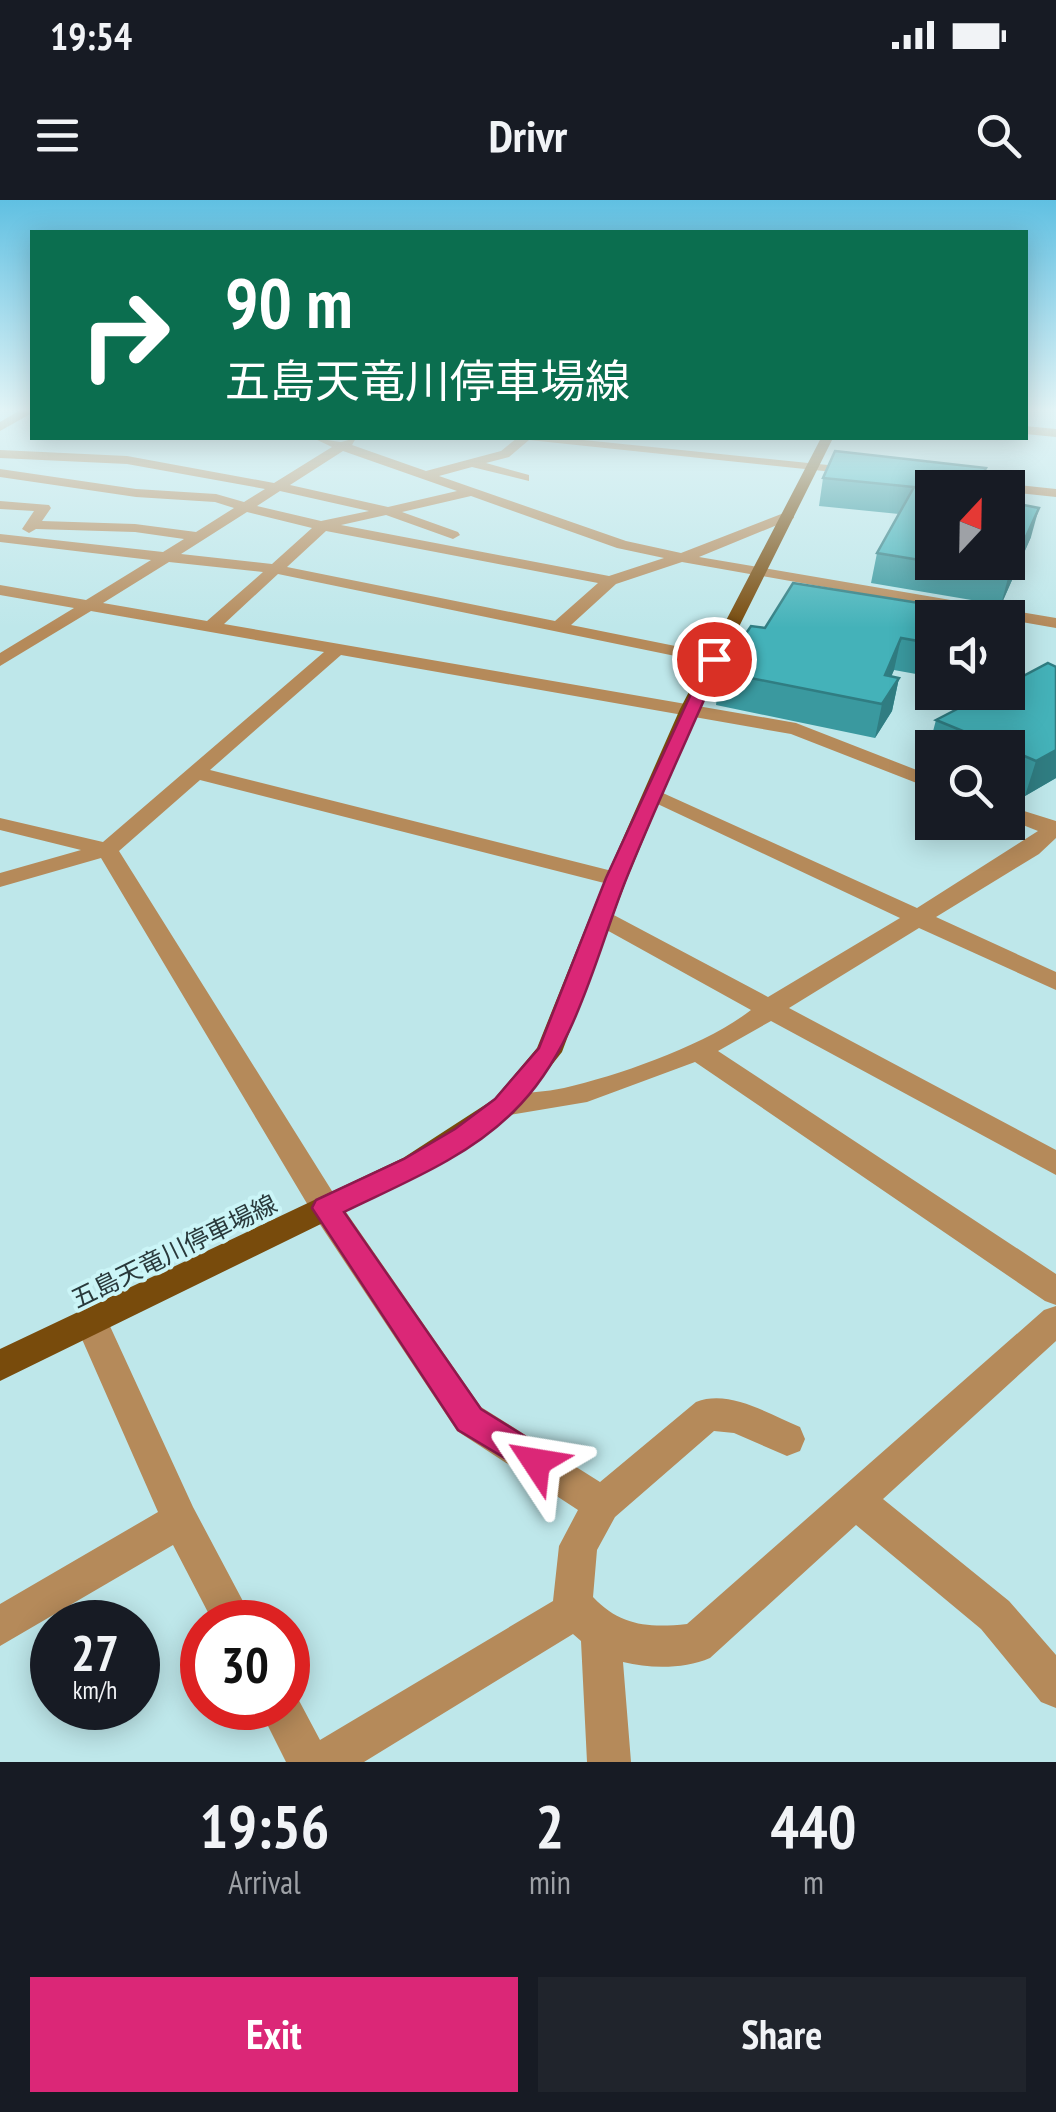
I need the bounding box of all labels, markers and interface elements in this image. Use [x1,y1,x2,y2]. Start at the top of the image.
text: 19:54 [50,11,132,60]
text: Drivr [489,106,567,164]
icon: menu [30,108,85,163]
icon: search [971,108,1026,163]
text: 90 m [225,257,353,347]
icon: right [60,270,190,400]
text: 五島天竜川停車場線 [225,351,630,409]
north arrow [915,470,1025,580]
map controls [915,470,1025,840]
button: sound [915,600,1025,710]
pin [672,617,757,702]
icon: arrive [687,632,742,687]
button: search [915,730,1025,840]
street label: 五島天竜川停車場線 [66,1187,282,1315]
position arrow [484,1410,588,1514]
speed limit sign: 30 [180,1600,310,1730]
text: 27 [71,1620,119,1685]
text: km/h [73,1674,117,1706]
text: 19:56 [200,1787,329,1865]
text: 2 [536,1787,564,1865]
text: 440 [770,1787,856,1865]
text: Arrival [228,1861,301,1903]
text: min [529,1861,571,1903]
text: m [803,1861,824,1903]
button: Exit [30,1977,518,2092]
button: Share [538,1977,1026,2092]

